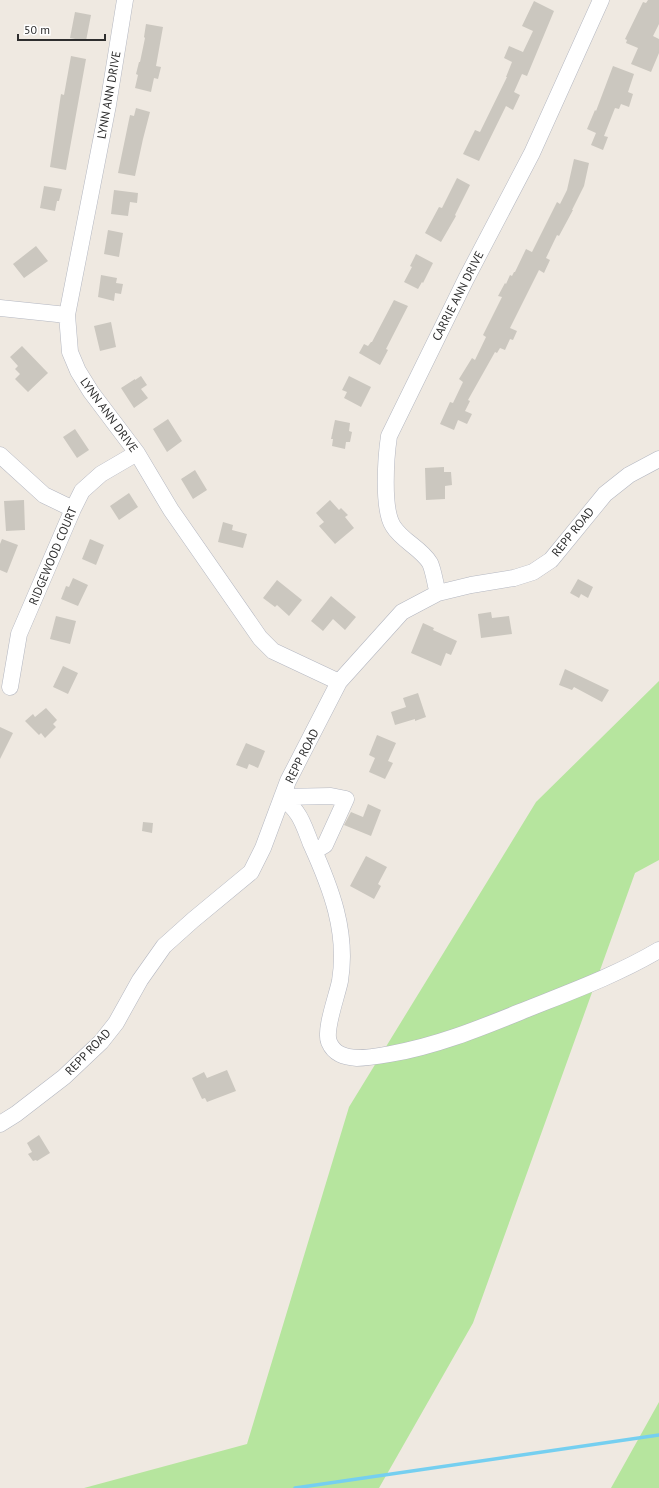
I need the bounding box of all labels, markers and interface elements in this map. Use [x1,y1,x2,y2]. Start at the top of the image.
scale bar [18,16,105,42]
text: 50 m [24,22,50,37]
street label: LYNN ANN DRIVE [93,50,124,140]
street label: CARRIE ANN DRIVE [428,248,487,343]
street label: LYNN ANN DRIVE [77,374,142,455]
street label: RIDGEWOOD COURT [25,504,80,607]
street label: REPP ROAD [548,504,597,559]
street label: REPP ROAD [281,726,322,786]
street label: REPP ROAD [62,1025,114,1078]

